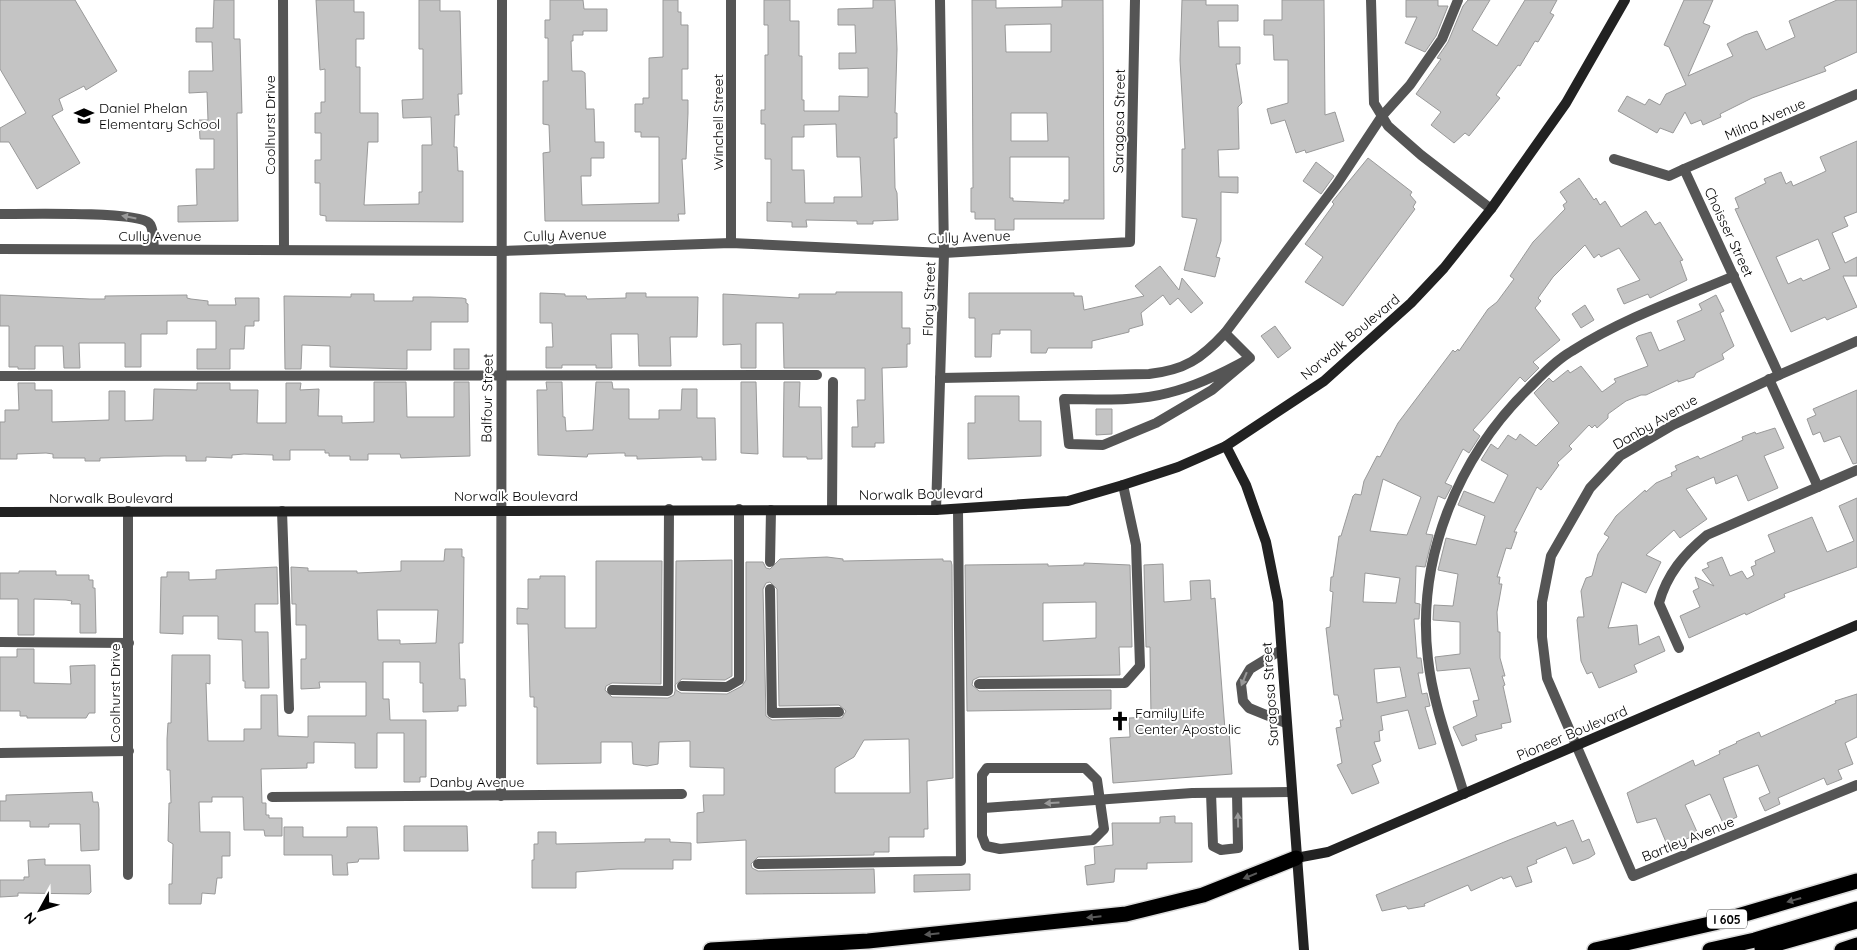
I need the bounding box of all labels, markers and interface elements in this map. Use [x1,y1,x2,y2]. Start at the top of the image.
street label: Saragosa Street [1109,68,1129,173]
street label: Winchell Street [709,74,727,170]
street label: Coolhurst Drive [261,75,279,175]
street label: Milna Avenue [1722,94,1808,144]
place label: Daniel Phelan Elementary School [99,99,220,133]
school or university icon: Daniel Phelan Elementary School [73,105,95,127]
street label: Choisser Street [1700,184,1758,280]
one-way arrow [120,213,136,221]
street label: Cully Avenue [523,225,607,245]
street label: Cully Avenue [119,227,202,245]
street label: Cully Avenue [927,227,1011,247]
street label: Flory Street [919,261,939,337]
street label: Norwalk Boulevard [1297,290,1403,384]
street label: Balfour Street [477,353,497,443]
street label: Danby Avenue [1609,390,1701,453]
street label: Norwalk Boulevard [859,484,983,504]
street label: Norwalk Boulevard [454,487,578,505]
street label: Norwalk Boulevard [49,489,173,507]
street label: Saragosa Street [1257,641,1283,747]
street label: Coolhurst Drive [106,643,124,743]
one-way arrow [1240,672,1248,687]
street label: Pioneer Boulevard [1514,702,1630,764]
place label: Family Life Center Apostolic [1135,704,1241,738]
church icon: Family Life Center Apostolic [1109,710,1131,732]
street label: Danby Avenue [430,773,524,791]
one-way arrow [1044,800,1060,808]
one-way arrow [1234,812,1242,828]
street label: Bartley Avenue [1639,812,1737,866]
one-way arrow [1243,873,1257,881]
north arrow [15,885,65,935]
one-way arrow [1786,896,1801,904]
text: N [20,909,40,928]
road number: I 605 [1707,910,1747,929]
one-way arrow [1086,913,1102,921]
one-way arrow [924,930,940,938]

